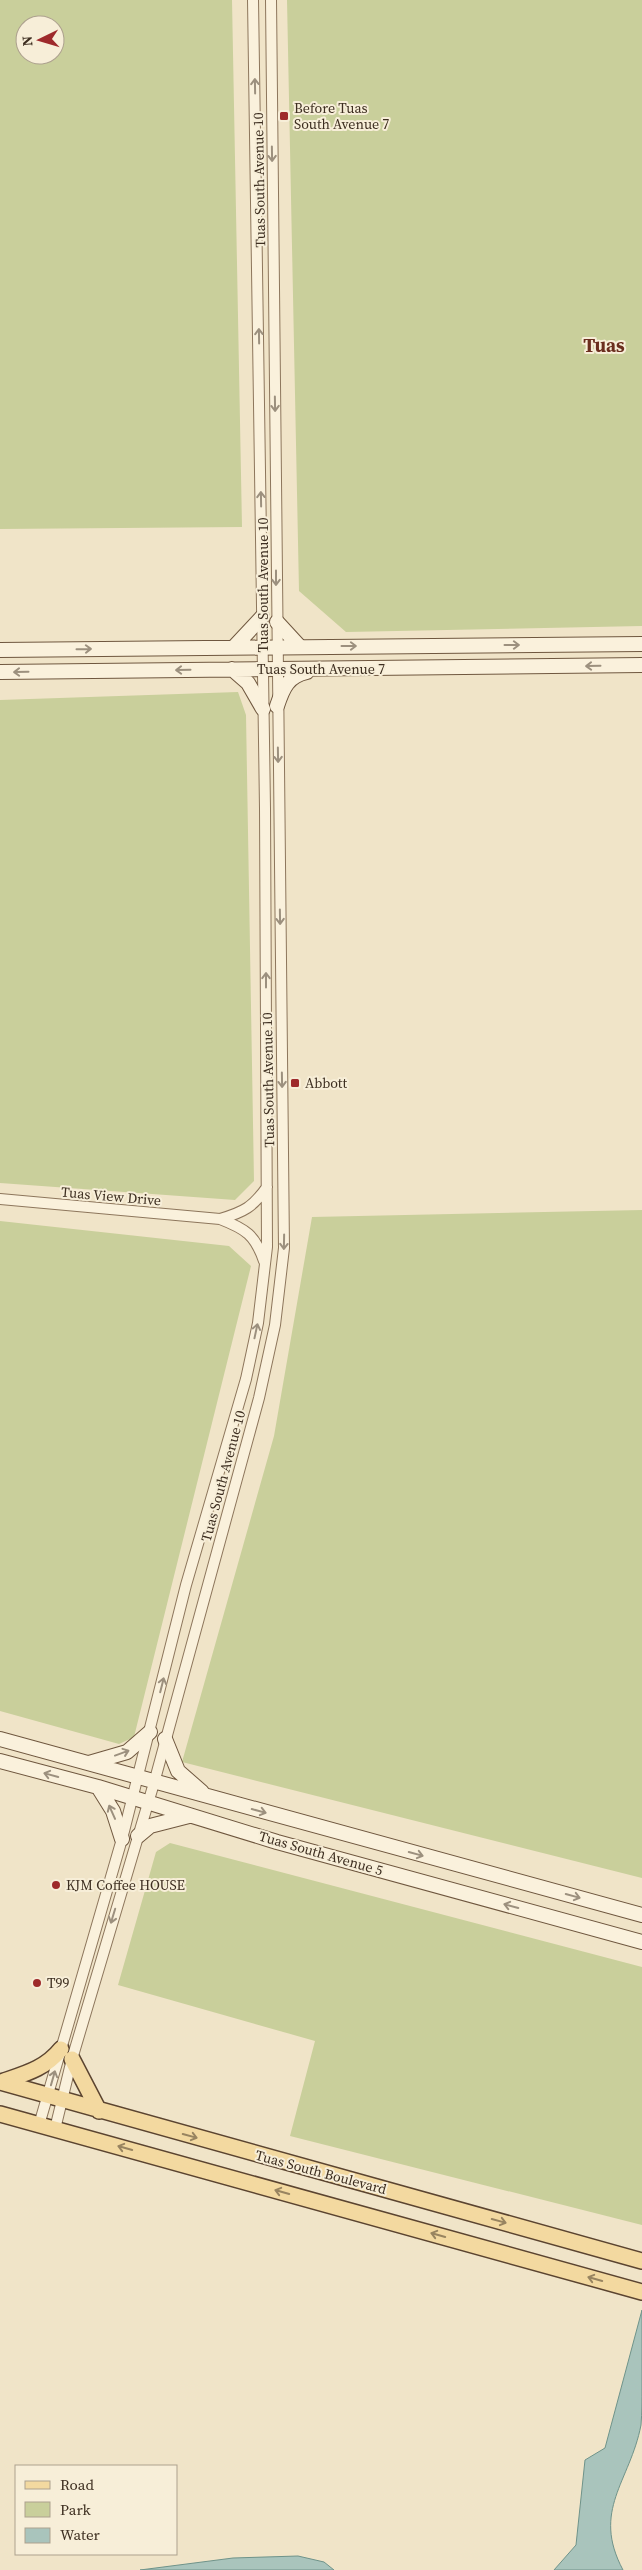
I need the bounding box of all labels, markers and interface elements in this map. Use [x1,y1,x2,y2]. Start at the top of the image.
north arrow [15,15,65,65]
text: N [17,35,37,47]
one-way arrow [250,78,260,94]
place label: Before Tuas South Avenue 7 [294,98,389,134]
marker: Before Tuas South Avenue 7 [278,110,290,122]
street label: Tuas South Avenue 10 [248,112,270,248]
one-way arrow [267,145,277,161]
one-way arrow [254,328,264,344]
district label: Tuas [583,332,625,358]
one-way arrow [270,395,280,411]
one-way arrow [256,491,266,507]
street label: Tuas South Avenue 10 [253,517,273,653]
one-way arrow [272,570,281,586]
one-way arrow [503,640,519,650]
one-way arrow [340,641,357,651]
one-way arrow [75,645,91,654]
street label: Tuas South Avenue 7 [257,659,385,679]
one-way arrow [586,661,602,671]
one-way arrow [176,665,192,675]
one-way arrow [13,667,29,676]
one-way arrow [273,746,283,762]
one-way arrow [275,908,285,925]
one-way arrow [261,973,271,989]
street label: Tuas South Avenue 10 [257,1012,279,1148]
one-way arrow [277,1071,287,1087]
place label: Abbott [305,1073,348,1093]
marker: Abbott [289,1077,301,1089]
street label: Tuas View Drive [60,1182,162,1210]
one-way arrow [279,1234,289,1250]
one-way arrow [252,1324,262,1340]
street label: Tuas South Avenue 10 [196,1408,250,1544]
one-way arrow [157,1678,167,1694]
one-way arrow [114,1748,129,1757]
one-way arrow [43,1769,59,1779]
one-way arrow [107,1805,117,1820]
one-way arrow [251,1807,267,1816]
street label: Tuas South Avenue 5 [257,1826,385,1880]
one-way arrow [408,1849,424,1859]
place label: KJM Coffee HOUSE [66,1875,185,1895]
marker: KJM Coffee HOUSE [50,1879,62,1891]
one-way arrow [565,1892,581,1902]
one-way arrow [503,1901,519,1910]
one-way arrow [108,1908,118,1924]
place label: T99 [47,1973,69,1993]
marker: T99 [31,1977,43,1989]
one-way arrow [48,2071,58,2087]
one-way arrow [182,2132,198,2142]
one-way arrow [118,2143,134,2153]
street label: Tuas South Boulevard [253,2145,389,2199]
one-way arrow [274,2186,290,2196]
one-way arrow [491,2217,507,2227]
one-way arrow [431,2230,447,2240]
one-way arrow [587,2273,603,2283]
legend [15,2465,178,2555]
text: Road [60,2474,94,2495]
text: Park [60,2499,92,2520]
text: Water [60,2524,101,2545]

